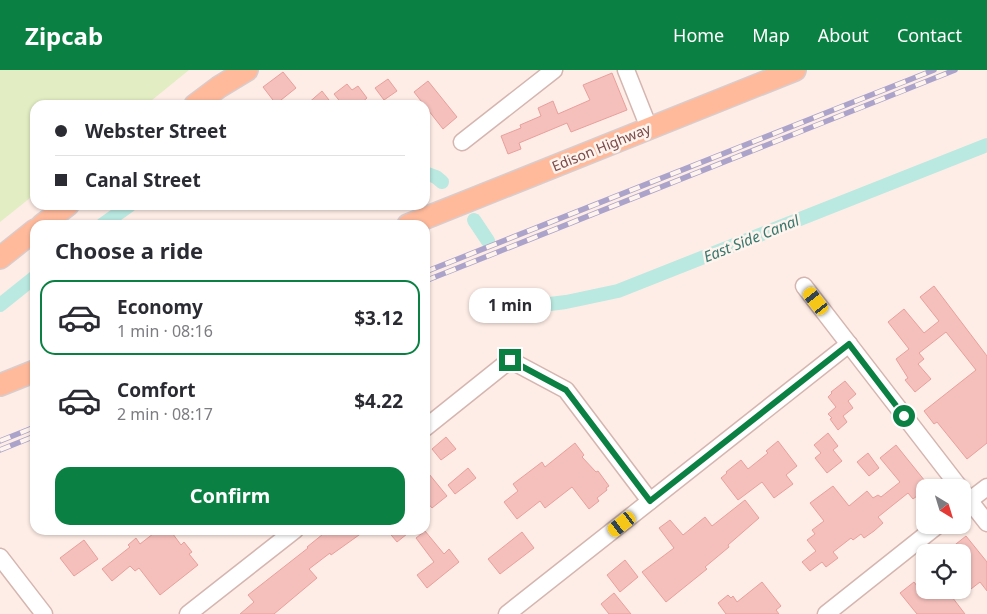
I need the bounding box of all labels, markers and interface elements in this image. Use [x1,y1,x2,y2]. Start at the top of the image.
text: Zipcab [25,19,103,52]
text: Home [673,23,724,47]
text: Map [752,23,790,47]
text: About [818,23,869,47]
text: Contact [897,23,962,47]
text: Webster Street [85,118,227,144]
street label: Edison Highway [549,118,654,175]
text: Canal Street [85,167,201,193]
water label: East Side Canal [700,209,803,266]
text: Choose a ride [55,235,203,265]
car [800,285,831,317]
callout: 1 min [469,288,551,322]
text: Economy [117,294,203,320]
text: 1 min [488,294,532,316]
icon: car [57,295,102,340]
text: $3.12 [354,305,403,331]
text: 1 min · 08:16 [117,320,213,342]
route end [499,349,521,371]
text: Comfort [117,377,196,403]
icon: car [57,378,102,423]
text: $4.22 [354,388,403,414]
text: 2 min · 08:17 [117,403,213,425]
route start [893,405,915,427]
button: Confirm [55,467,405,525]
north arrow [916,479,971,534]
map controls [916,479,971,599]
car [605,509,638,539]
button: locate [916,544,971,599]

